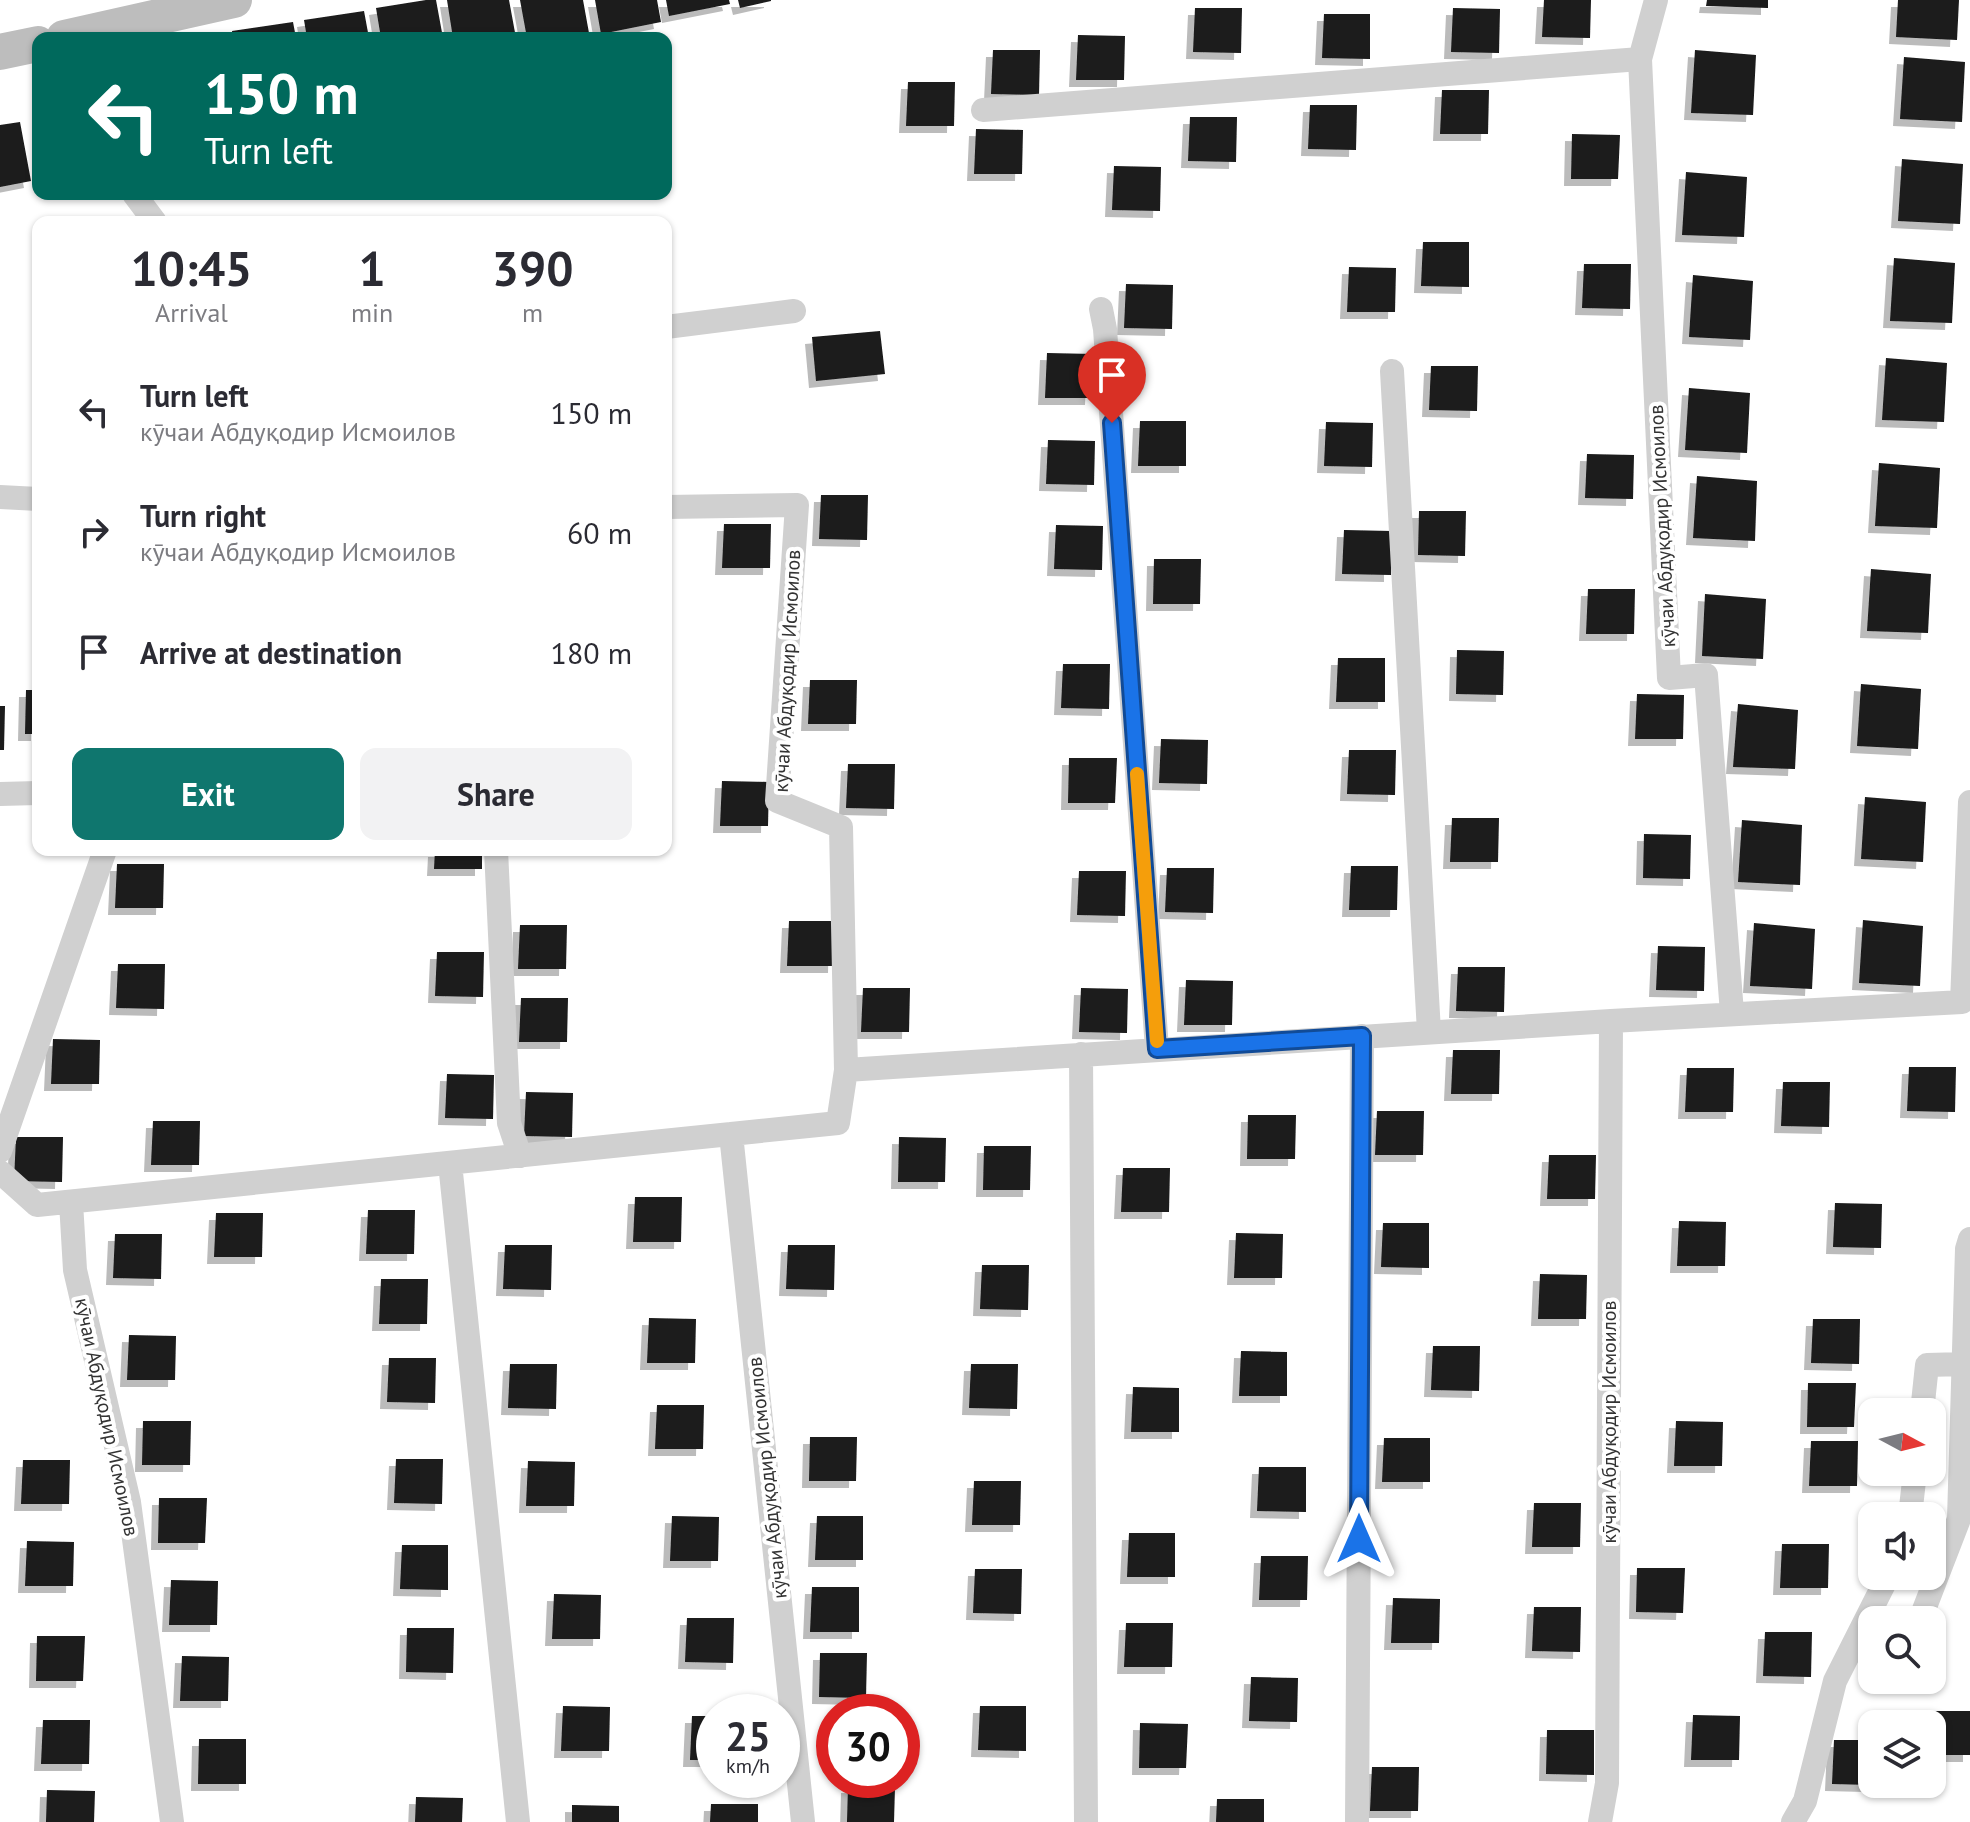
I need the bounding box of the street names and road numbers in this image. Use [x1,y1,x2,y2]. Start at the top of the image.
street label: кӯчаи Абдуқодир Исмоилов [1643,404,1681,648]
street label: кӯчаи Абдуқодир Исмоилов [768,549,806,793]
street label: кӯчаи Абдуқодир Исмоилов [69,1295,145,1539]
street label: кӯчаи Абдуқодир Исмоилов [1596,1301,1622,1544]
street label: кӯчаи Абдуқодир Исмоилов [741,1356,793,1600]

